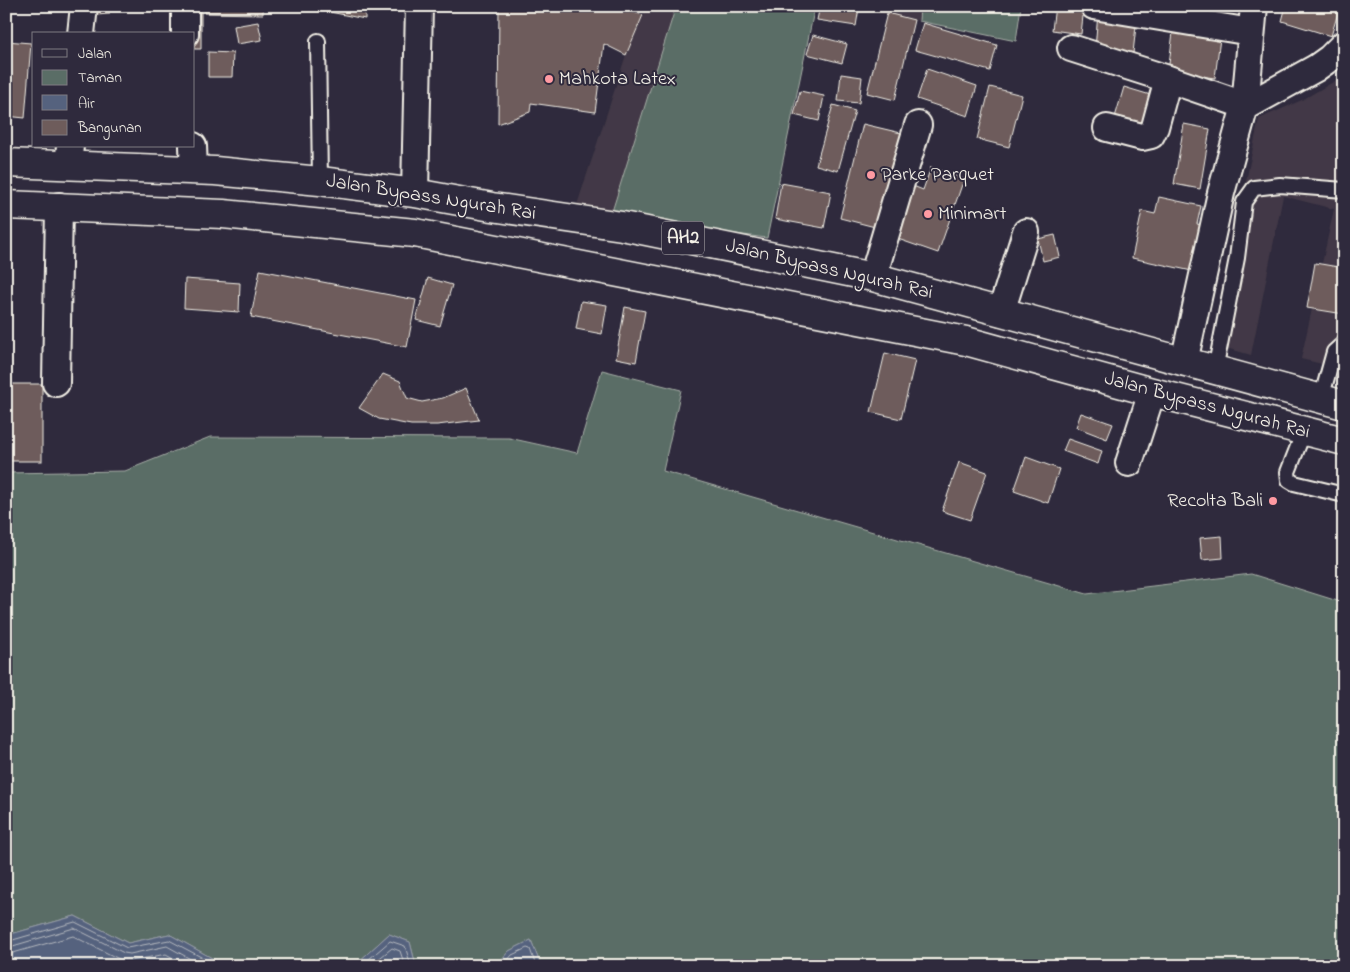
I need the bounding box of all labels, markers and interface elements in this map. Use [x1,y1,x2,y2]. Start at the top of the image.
legend [32,32,195,148]
text: Jalan [78,43,111,65]
place label: Mahkota Latex [559,65,676,94]
text: Taman [78,67,122,89]
marker: Mahkota Latex [543,73,555,85]
text: Air [78,93,95,115]
text: Bangunan [77,117,142,140]
place label: Parke Parquet [881,161,994,190]
street label: Jalan Bypass Ngurah Rai [324,167,538,230]
marker: Parke Parquet [865,169,877,181]
place label: Minimart [938,200,1007,229]
marker: Minimart [922,208,934,220]
road number: AH2 [662,222,704,254]
street label: Jalan Bypass Ngurah Rai [722,232,936,309]
street label: Jalan Bypass Ngurah Rai [1101,365,1313,448]
place label: Recolta Bali [1167,487,1263,516]
marker: Recolta Bali [1267,495,1279,507]

